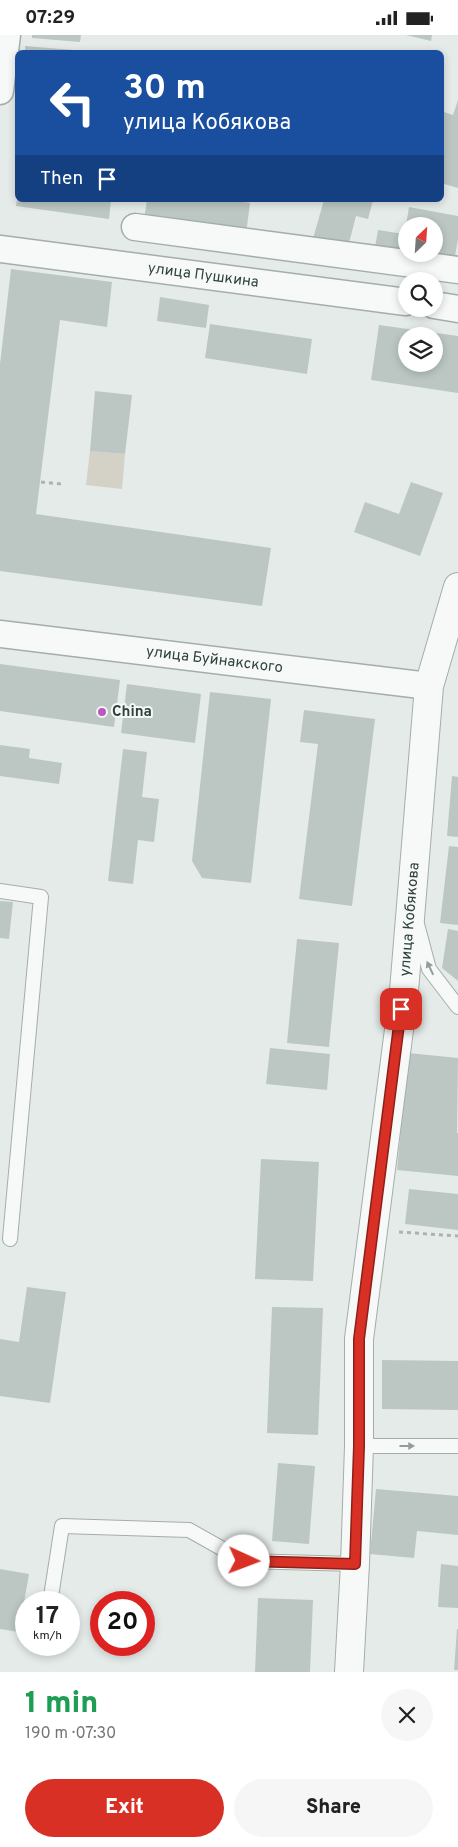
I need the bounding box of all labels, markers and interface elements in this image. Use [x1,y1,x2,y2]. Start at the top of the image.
text: 07:29 [25,6,75,30]
text: 30 m [123,67,206,111]
icon: left [40,70,105,135]
text: улица Кобякова [123,110,291,137]
icon: arrive [93,165,121,193]
text: Then [40,167,83,191]
north arrow [398,217,442,263]
map controls [398,217,443,372]
street label: улица Пушкина [147,259,260,292]
button: search [398,272,443,317]
button: layers [398,327,443,372]
street label: улица Буйнакского [145,642,284,678]
place label: China [112,703,152,722]
marker: China [96,706,108,718]
street label: улица Кобякова [396,861,424,977]
one-way arrow [426,960,434,975]
pin [380,988,422,1030]
icon: arrive [387,995,415,1023]
one-way arrow [400,1442,416,1450]
position arrow [217,1534,269,1586]
speed limit sign: 20 [90,1591,155,1656]
text: 17 [36,1601,59,1633]
text: km/h [33,1628,62,1644]
text: 1 min [25,1686,98,1723]
button: close [381,1689,433,1741]
text: 190 m · 07:30 [25,1724,116,1744]
button: Exit [25,1779,224,1837]
button: Share [234,1779,433,1837]

